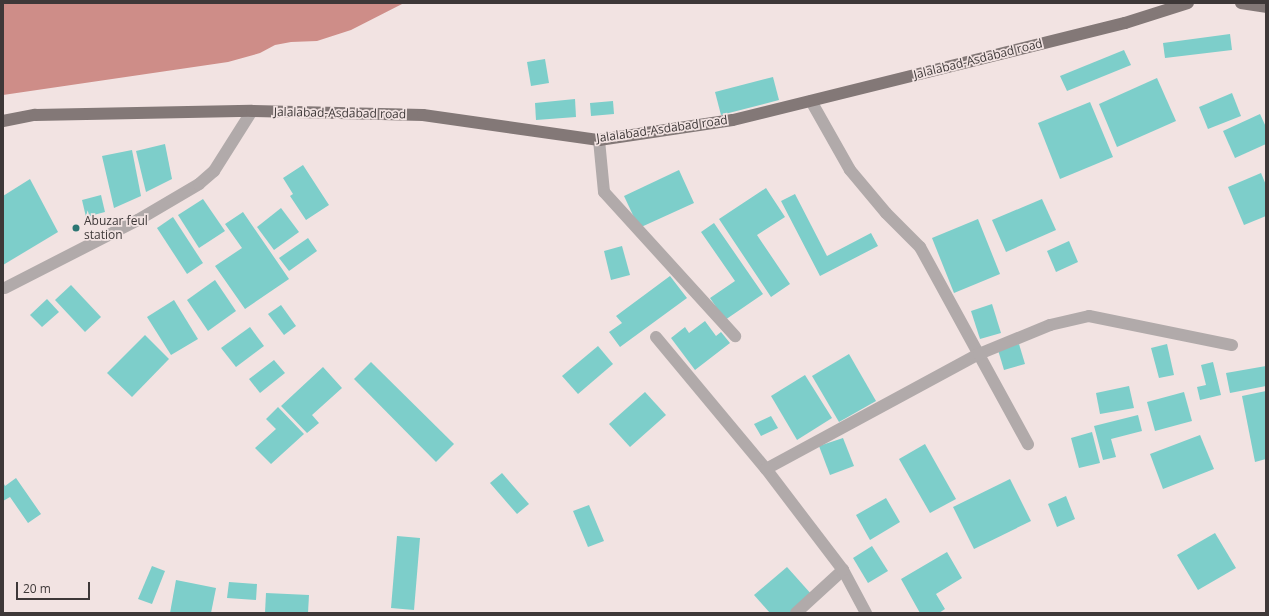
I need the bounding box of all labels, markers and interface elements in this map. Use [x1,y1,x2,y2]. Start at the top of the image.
street label: Jalalabad-Asdabad road [912,36,1044,82]
street label: Jalalabad-Asdabad road [274,105,406,121]
street label: Jalalabad-Asdabad road [595,113,729,145]
place label: Abuzar feul station [84,214,148,242]
marker: Abuzar feul station [71,223,81,233]
scale bar [18,574,92,600]
text: 20 m [23,580,51,597]

